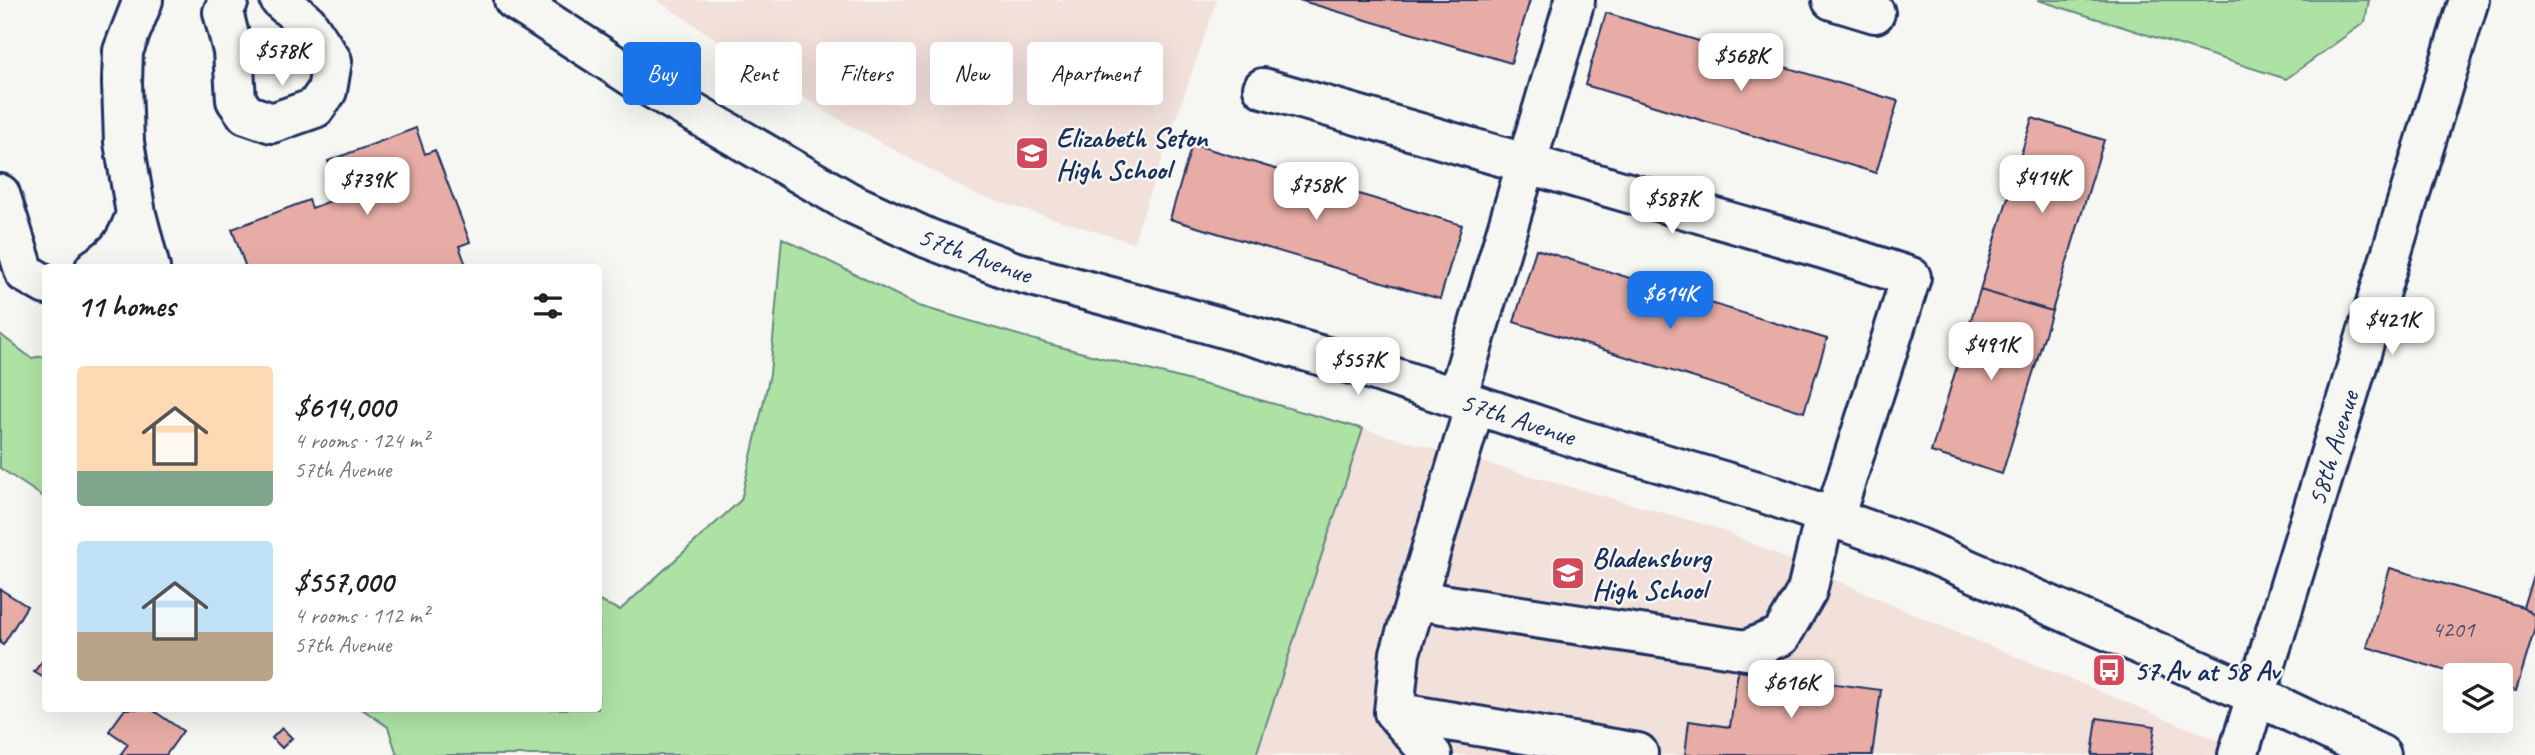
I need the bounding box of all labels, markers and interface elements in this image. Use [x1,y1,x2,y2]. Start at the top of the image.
pin: $578K [233,28,331,88]
pin: $568K [1692,34,1790,93]
text: $578K [256,36,308,65]
text: $568K [1714,41,1768,70]
chip: Buy [623,42,701,105]
chip: Rent [715,42,802,105]
chip: Filters [816,42,916,105]
chip: New [930,42,1013,105]
chip: Apartment [1027,42,1163,105]
place label: Elizabeth Seton High School [1056,120,1209,187]
school or university icon: Elizabeth Seton High School [1013,134,1051,172]
pin: $414K [1993,156,2091,215]
pin: $739K [318,158,416,217]
pin: $758K [1267,162,1365,222]
text: $414K [2015,163,2069,192]
text: $739K [341,165,393,194]
text: $758K [1290,170,1342,199]
pin: $587K [1623,176,1721,236]
text: $587K [1646,184,1698,213]
street label: 57th Avenue [913,218,1038,292]
pin: $614K [1621,272,1719,331]
text: $614K [1643,279,1697,308]
text: 11 homes [77,287,175,325]
icon: filters [529,287,567,325]
pin: $421K [2343,298,2441,357]
text: $421K [2365,305,2419,334]
pin: $491K [1942,322,2040,382]
text: $491K [1965,330,2017,359]
pin: $557K [1309,338,1407,397]
text: $557K [1332,345,1384,374]
street label: 57th Avenue [1456,384,1581,454]
street label: 58th Avenue [2298,385,2367,510]
text: $614,000 [294,388,395,426]
icon: home [133,394,217,478]
text: 4 rooms · 124 m² [294,426,429,455]
text: 57th Avenue [294,455,391,484]
place label: Bladensburg High School [1592,540,1713,607]
school or university icon: Bladensburg High School [1549,554,1587,592]
text: $557,000 [294,563,393,601]
icon: home [133,569,217,653]
text: 4 rooms · 112 m² [294,601,429,630]
house number: 4201 [2431,614,2476,644]
text: 57th Avenue [294,630,391,659]
bus stop icon: 57 Av at 58 Av [2090,651,2128,689]
place label: 57 Av at 58 Av [2134,653,2282,688]
pin: $616K [1742,660,1840,720]
map controls [2443,663,2513,733]
button: layers [2443,663,2513,733]
text: $616K [1764,668,1818,697]

